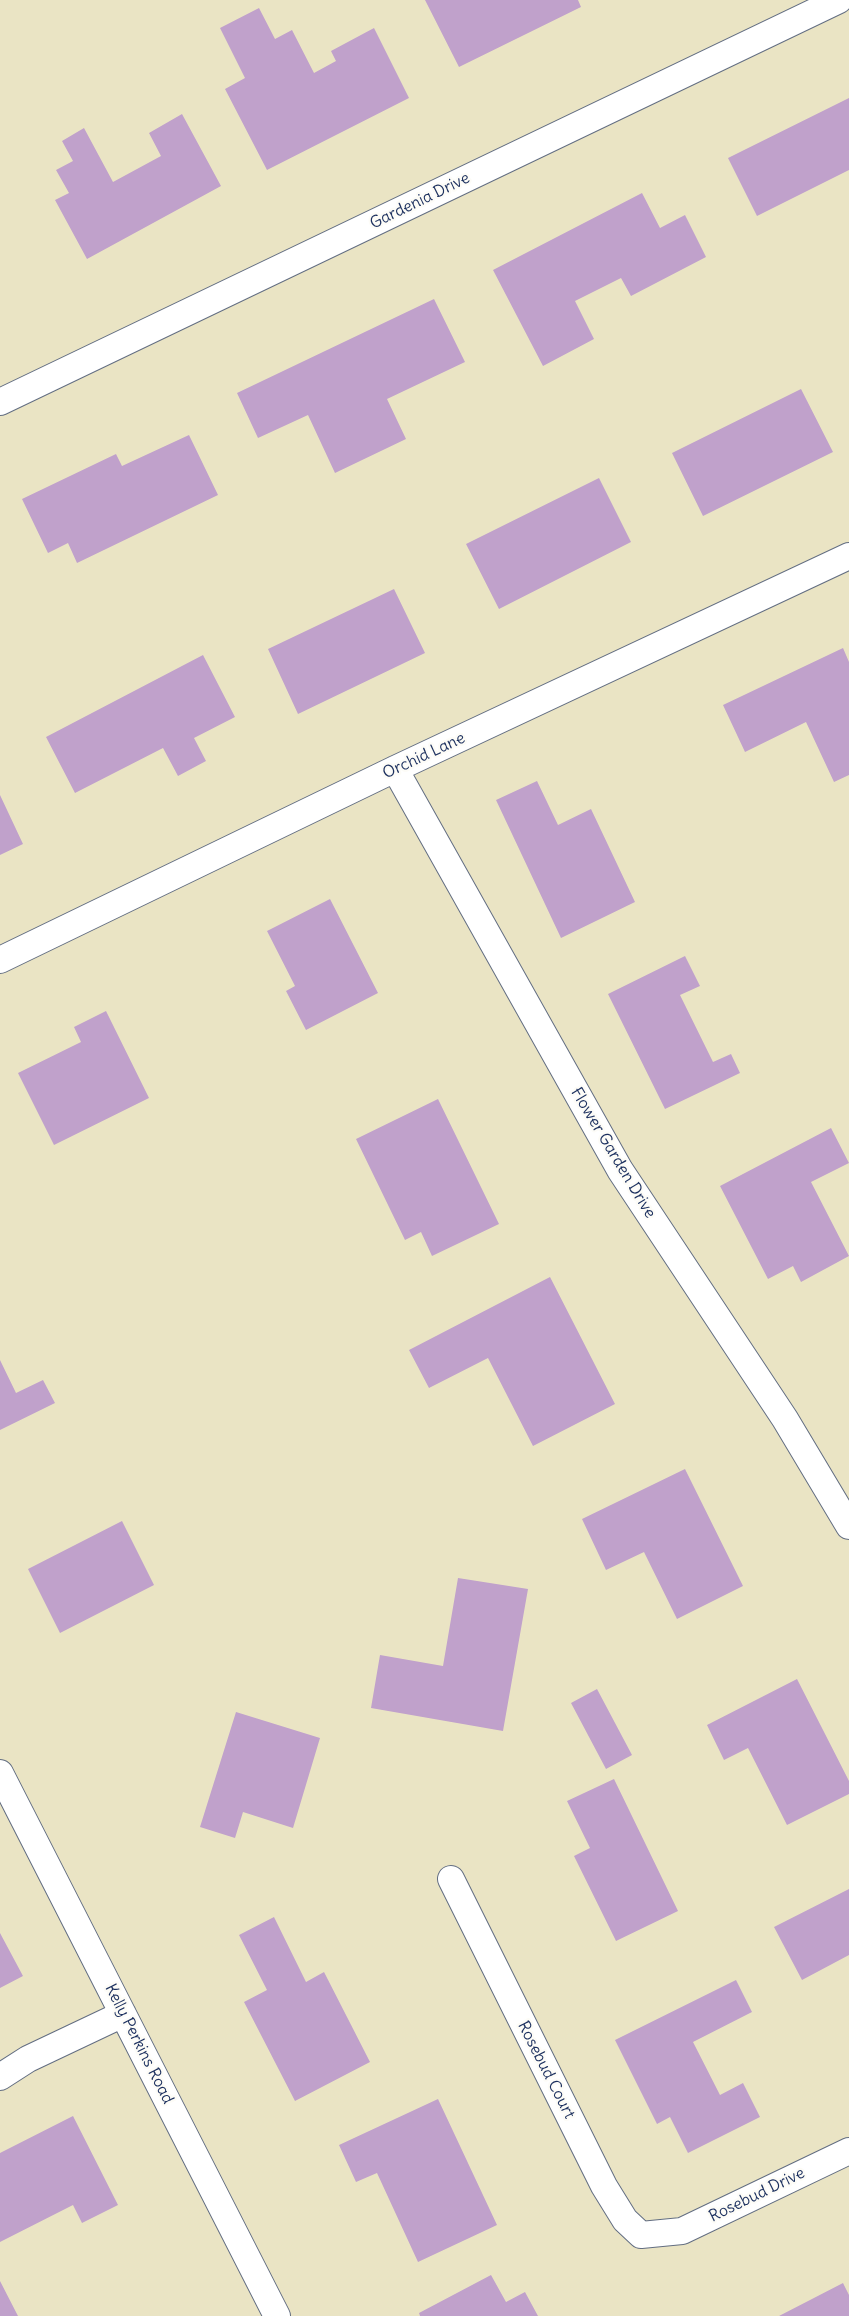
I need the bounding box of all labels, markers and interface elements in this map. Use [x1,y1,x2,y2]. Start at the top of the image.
street label: Gardenia Drive [367,169,473,233]
street label: Orchid Lane [380,729,468,783]
street label: Flower Garden Drive [566,1084,660,1222]
street label: Kelly Perkins Road [100,1981,178,2107]
street label: Rosebud Court [513,2018,579,2122]
street label: Rosebud Drive [706,2164,808,2226]

